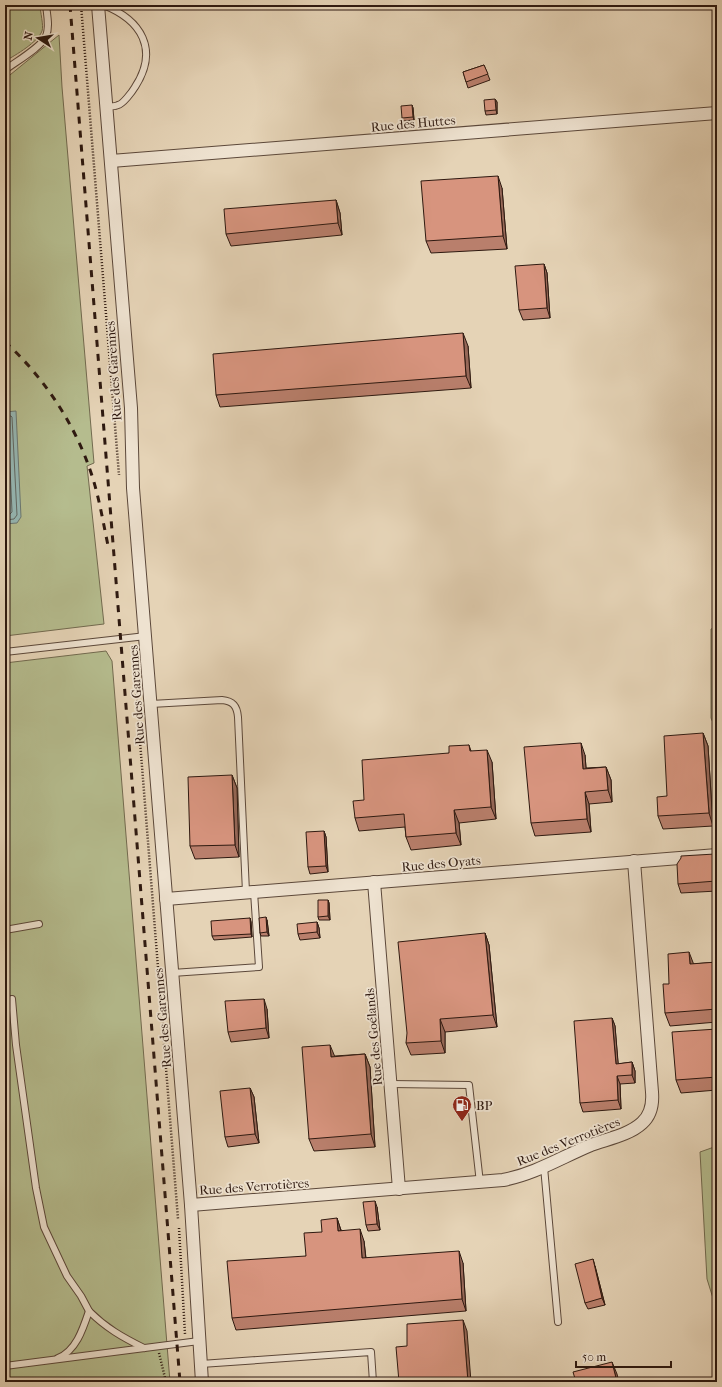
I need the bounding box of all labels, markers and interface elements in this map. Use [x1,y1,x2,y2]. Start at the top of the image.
north arrow [18,18,58,58]
text: N [21,30,36,41]
street label: Rue des Huttes [370,112,456,135]
street label: Rue des Garennes [103,320,124,421]
street label: Rue des Garennes [126,644,147,745]
street label: Rue des Oyats [401,853,481,874]
street label: Rue des Garennes [151,967,174,1069]
street label: Rue des Goélands [362,987,385,1086]
fuel station icon: BP [451,1094,473,1122]
place label: BP [476,1098,492,1113]
street label: Rue des Verrotières [514,1114,622,1169]
street label: Rue des Verrotières [199,1175,310,1198]
scale bar [576,1343,671,1369]
text: 50 m [582,1350,606,1364]

